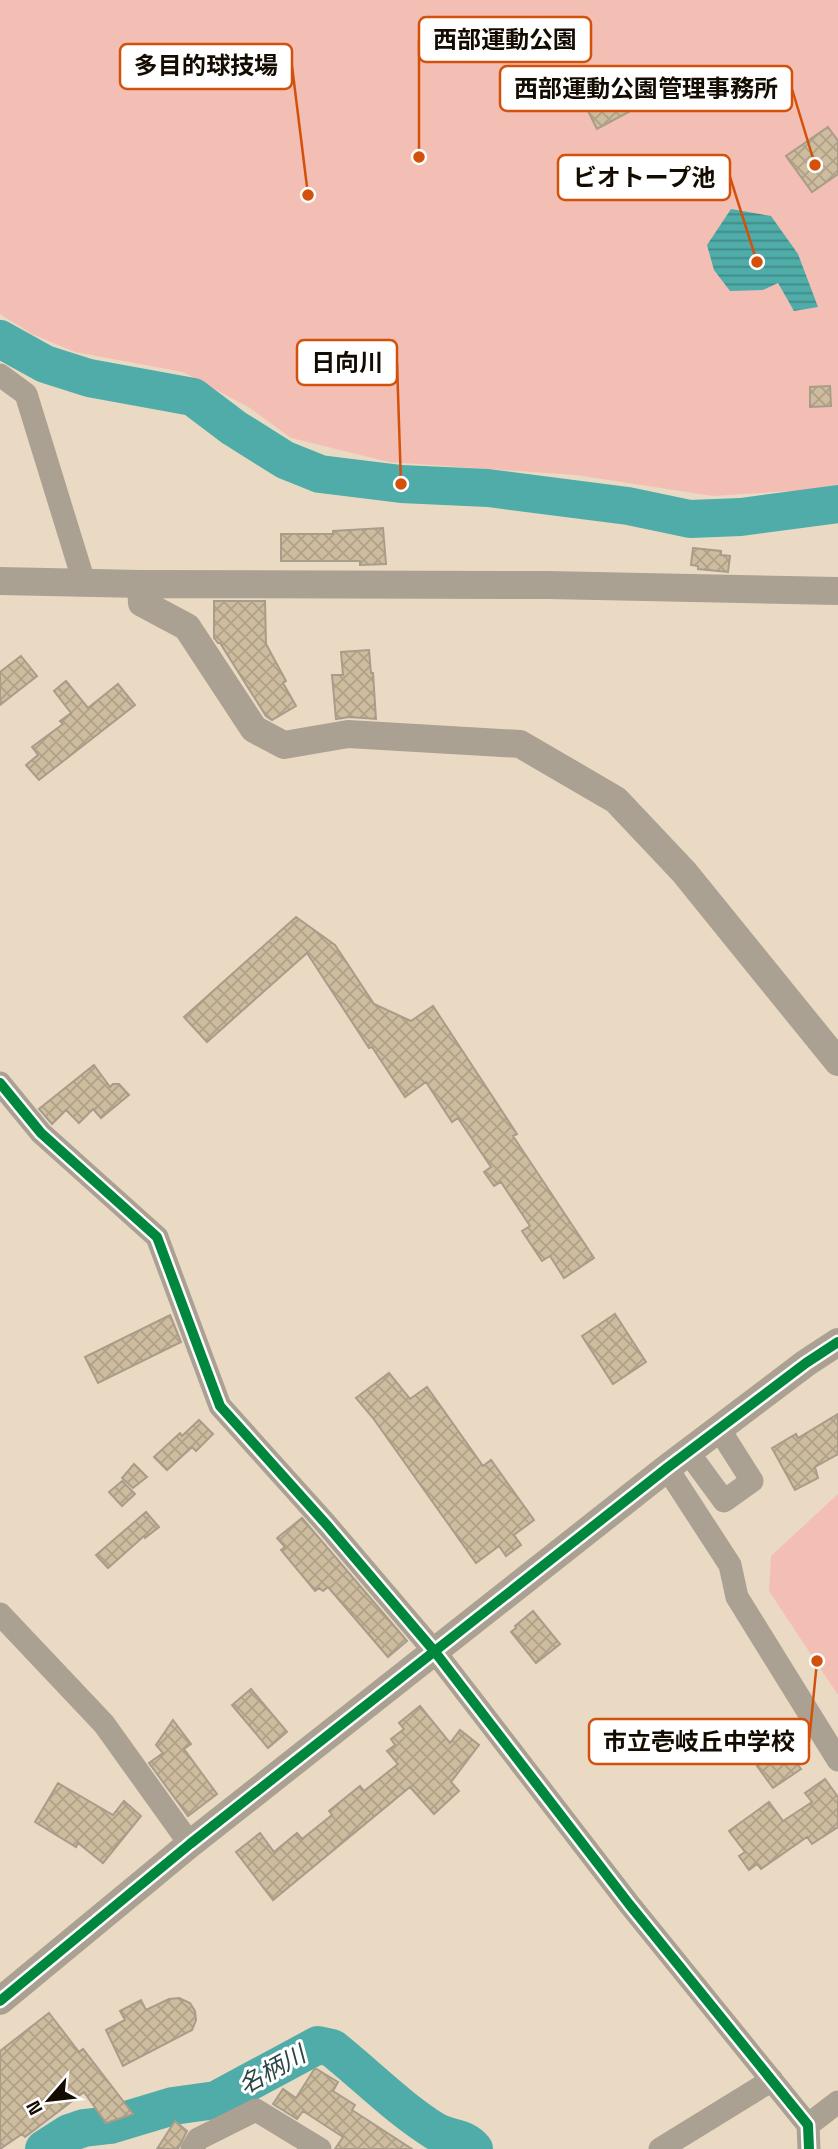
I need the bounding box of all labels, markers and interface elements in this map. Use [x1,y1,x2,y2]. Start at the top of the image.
callout: 西部運動公園 [419,17,591,62]
text: 西部運動公園 [433,24,577,55]
callout: 多目的球技場 [120,44,292,89]
text: 多目的球技場 [134,50,278,81]
callout: 西部運動公園管理事務所 [500,66,792,111]
text: 西部運動公園管理事務所 [514,73,778,104]
callout: ビオトープ池 [558,155,730,200]
text: ビオトープ池 [573,162,715,193]
callout: 日向川 [297,340,397,385]
text: 日向川 [311,347,383,378]
callout: 市立壱岐丘中学校 [589,1719,809,1764]
text: 市立壱岐丘中学校 [603,1726,795,1757]
water label: 名柄川 [233,2037,313,2101]
north arrow [14,2065,84,2135]
text: N [20,2096,48,2119]

